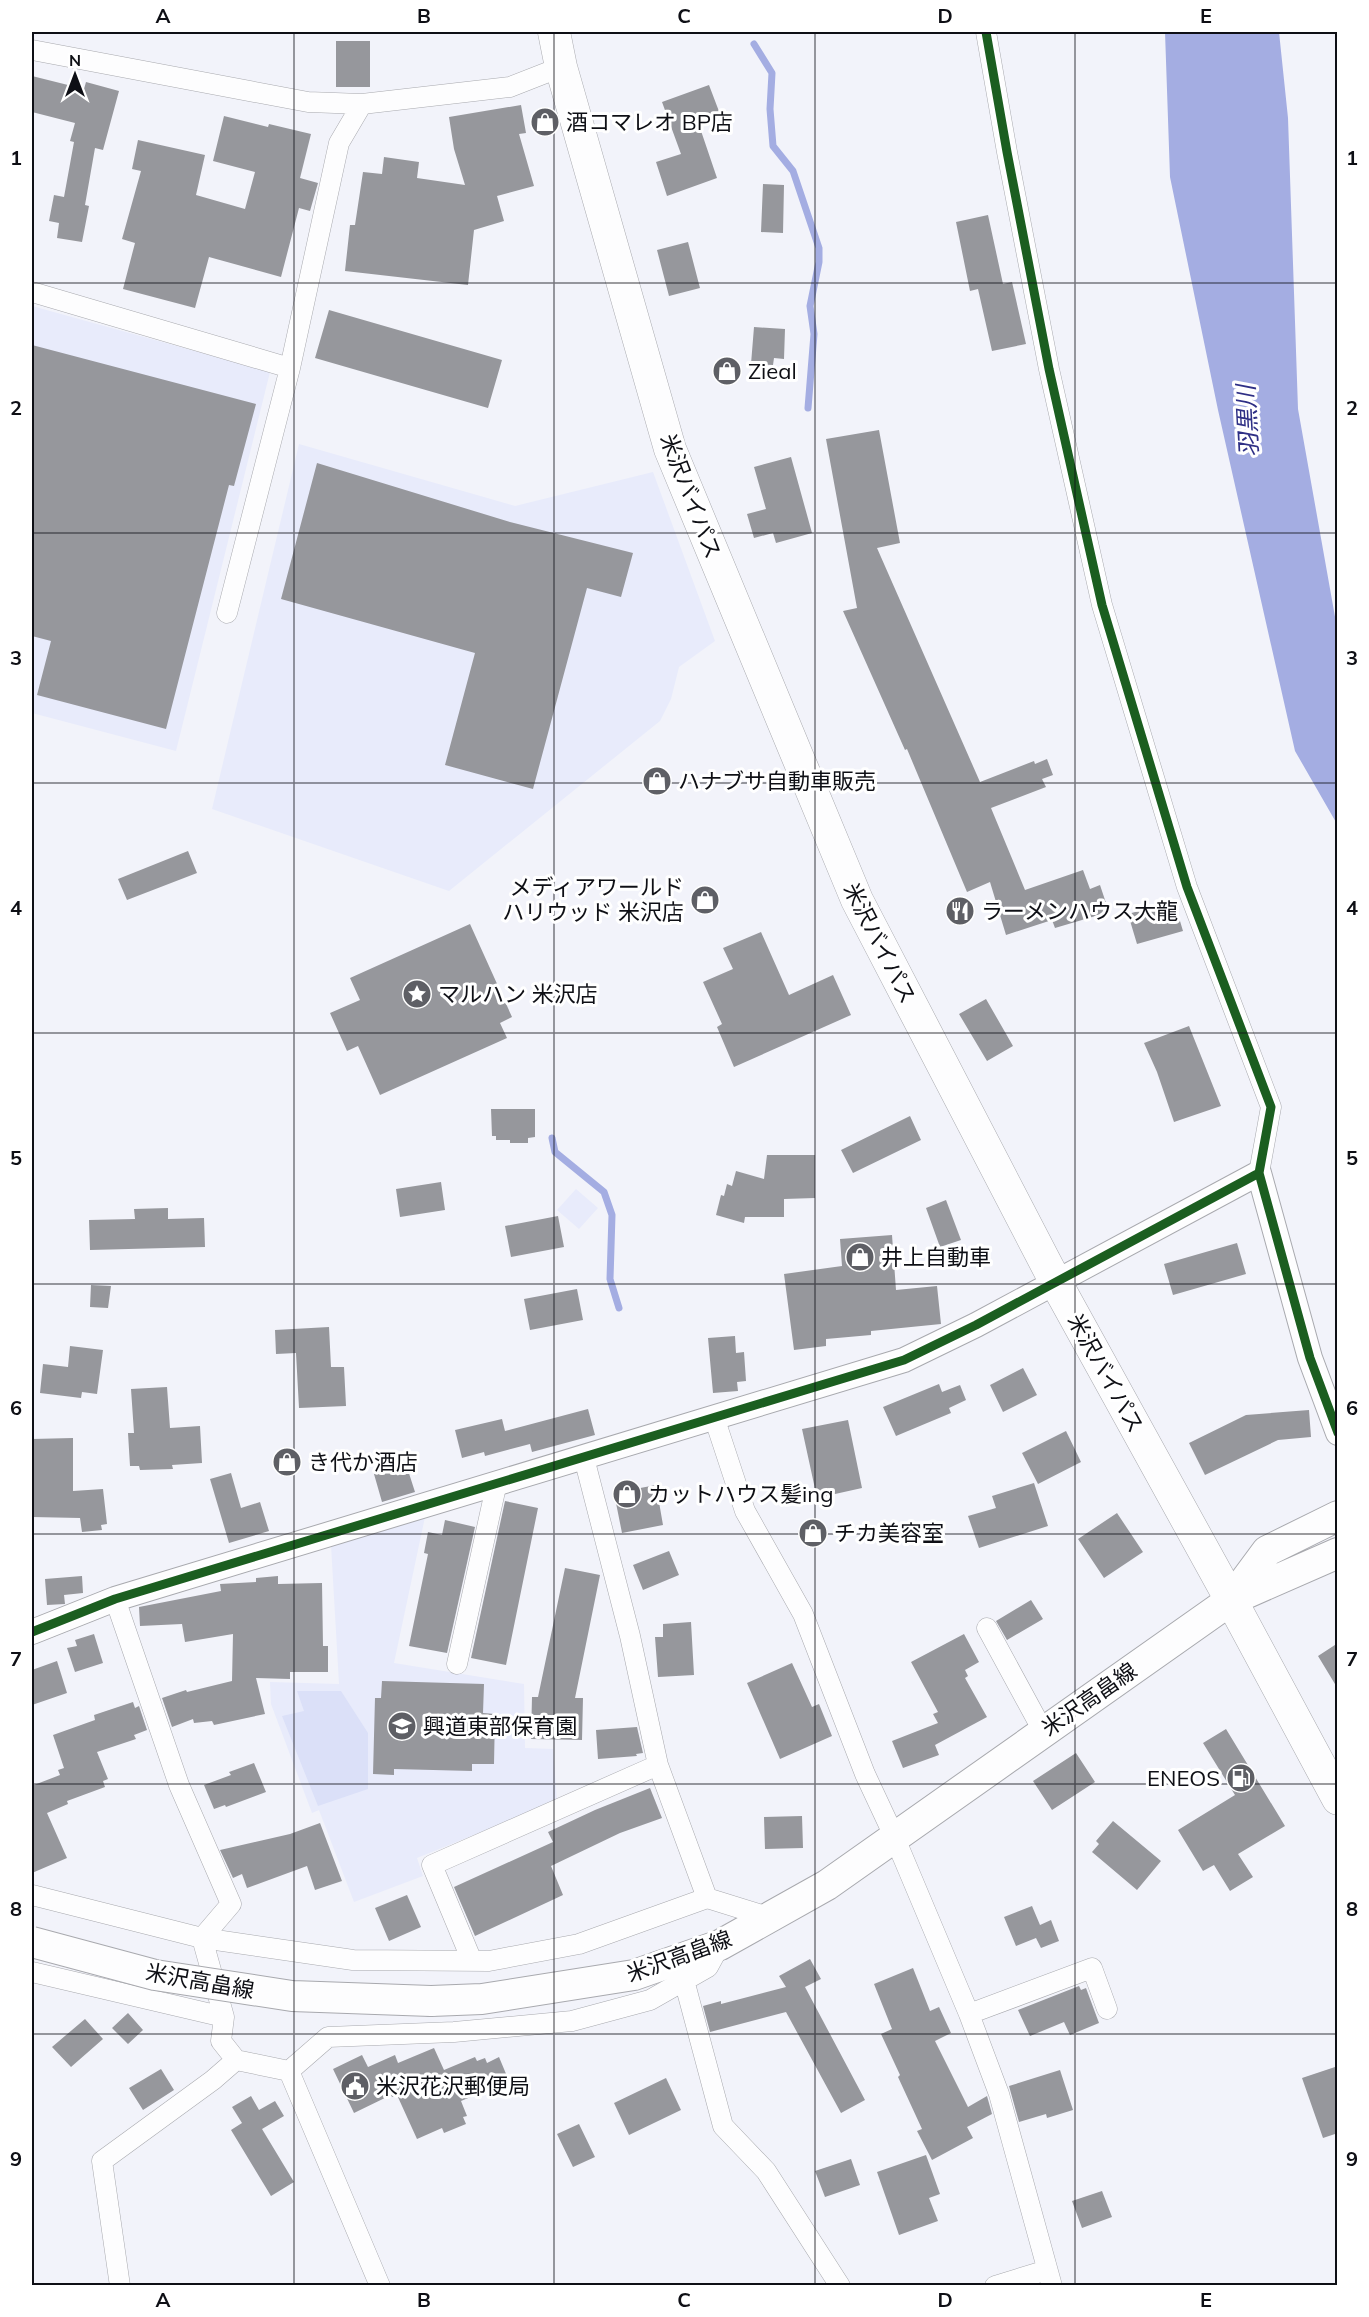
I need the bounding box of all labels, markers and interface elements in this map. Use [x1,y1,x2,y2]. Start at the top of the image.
text: A [156,3,171,28]
text: B [417,3,431,28]
text: C [677,3,691,28]
text: D [937,3,953,28]
text: E [1200,3,1212,28]
north arrow [45,45,105,105]
text: N [69,50,81,70]
shop icon: 酒コマレオ BP店 [529,106,561,138]
place label: 酒コマレオ BP店 [566,108,733,136]
text: 1 [10,145,22,170]
text: 1 [1346,145,1358,170]
shop icon: Zieal [711,355,743,387]
place label: Zieal [748,357,797,385]
water label: 羽黒川 [1230,381,1264,458]
text: 2 [10,395,22,420]
text: 2 [1346,395,1358,420]
street label: 米沢バイパス [654,430,728,562]
text: 3 [10,645,22,670]
text: 3 [1346,645,1358,670]
shop icon: ハナブサ自動車販売 [641,765,673,797]
place label: ハナブサ自動車販売 [678,767,876,795]
place label: メディアワールド ハリウッド 米沢店 [502,873,684,926]
street label: 米沢バイパス [838,878,922,1008]
shop icon: メディアワールド ハリウッド 米沢店 [689,884,721,916]
text: 4 [10,895,22,920]
restaurant icon: ラーメンハウス大龍 [944,895,976,927]
text: 4 [1346,895,1358,920]
place label: ラーメンハウス大龍 [981,897,1178,925]
place icon: マルハン 米沢店 [401,978,433,1010]
place label: マルハン 米沢店 [438,980,598,1008]
text: 5 [10,1145,22,1170]
text: 5 [1346,1145,1358,1170]
shop icon: 井上自動車 [844,1241,876,1273]
place label: 井上自動車 [881,1243,991,1271]
street label: 米沢バイパス [1062,1309,1150,1437]
text: 6 [10,1395,22,1420]
text: 6 [1346,1395,1358,1420]
shop icon: き代か酒店 [271,1446,303,1478]
place label: き代か酒店 [308,1448,418,1476]
shop icon: カットハウス髪ing [611,1478,643,1510]
place label: カットハウス髪ing [648,1480,833,1508]
shop icon: チカ美容室 [797,1517,829,1549]
place label: チカ美容室 [834,1519,944,1547]
text: 7 [10,1646,22,1671]
text: 7 [1346,1646,1358,1671]
street label: 米沢高畠線 [1036,1656,1142,1742]
school or university icon: 興道東部保育園 [386,1710,418,1742]
place label: 興道東部保育園 [423,1712,577,1740]
fuel station icon: ENEOS [1225,1762,1257,1794]
place label: ENEOS [1147,1764,1220,1792]
text: 8 [10,1896,22,1921]
text: 8 [1346,1896,1358,1921]
street label: 米沢高畠線 [623,1924,735,1988]
street label: 米沢高畠線 [143,1958,257,2004]
public building icon: 米沢花沢郵便局 [339,2070,371,2102]
place label: 米沢花沢郵便局 [376,2072,530,2100]
text: 9 [10,2146,22,2171]
text: 9 [1346,2146,1358,2171]
text: A [156,2287,171,2312]
text: B [417,2287,431,2312]
text: C [677,2287,691,2312]
text: D [937,2287,953,2312]
text: E [1200,2287,1212,2312]

